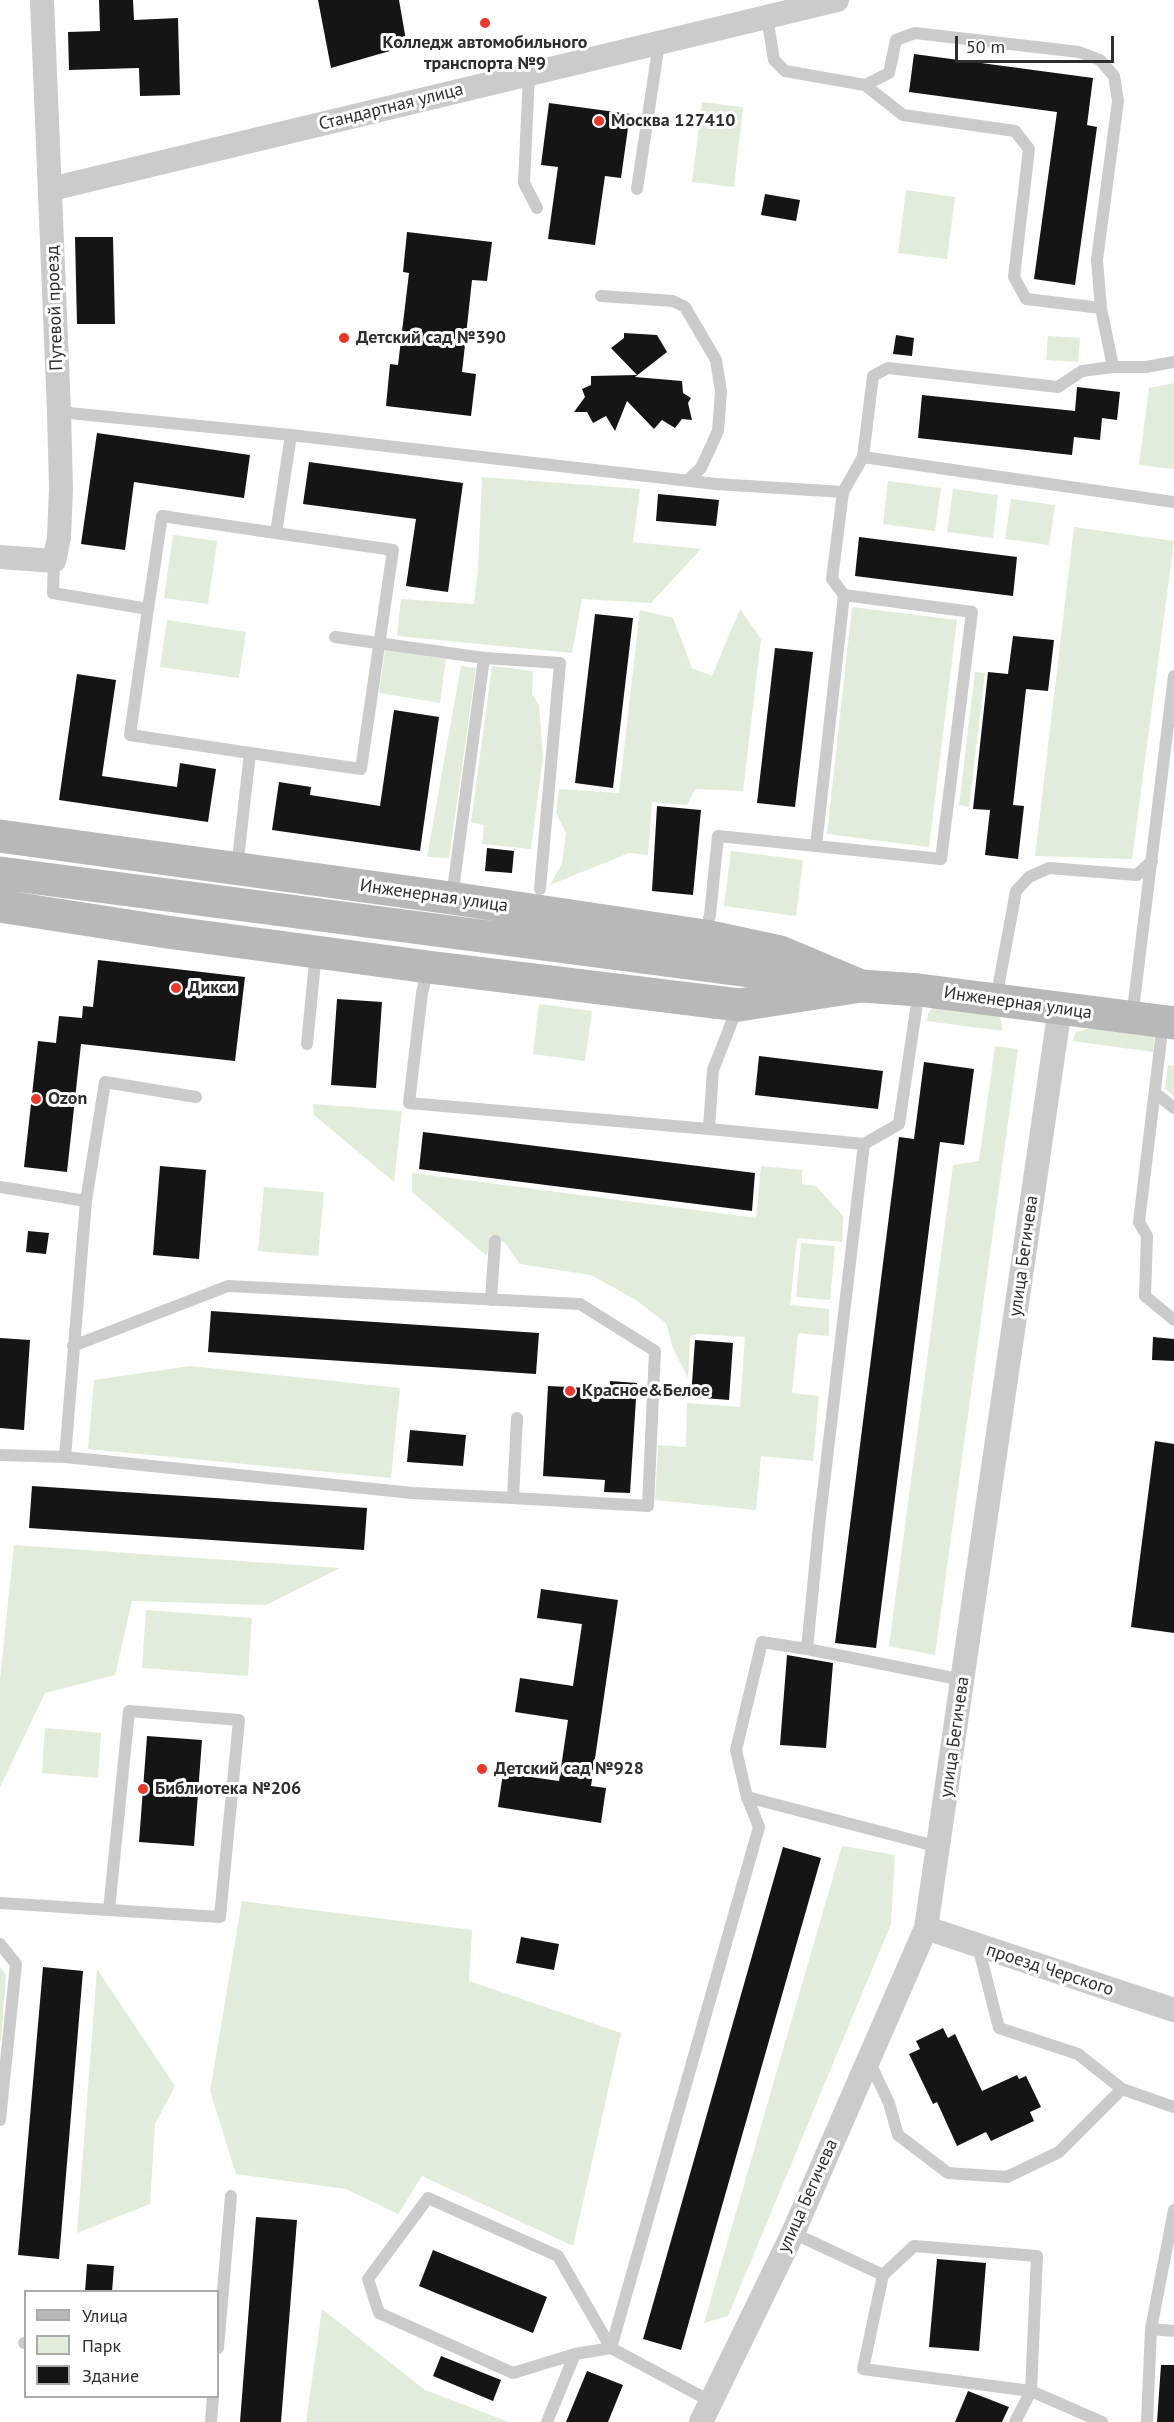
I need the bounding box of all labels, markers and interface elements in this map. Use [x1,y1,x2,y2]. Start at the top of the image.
marker: Колледж автомобильного транспорта №9 [478,16,492,30]
scale bar [958,24,1117,62]
place label: Колледж автомобильного транспорта №9 [383,32,587,74]
text: 50 m [966,35,1005,58]
street label: Стандартная улица [317,79,465,135]
place label: Москва 127410 [611,110,735,132]
marker: Москва 127410 [592,114,606,128]
street label: Путевой проезд [42,245,68,371]
place label: Детский сад №390 [356,327,506,349]
marker: Детский сад №390 [337,331,351,345]
street label: Инженерная улица [359,875,509,917]
place label: Дикси [188,977,236,999]
marker: Дикси [169,981,183,995]
street label: Инженерная улица [943,982,1093,1024]
place label: Ozon [48,1088,87,1110]
marker: Ozon [29,1092,43,1106]
street label: улица Бегичева [1005,1194,1043,1318]
place label: Красное&Белое [582,1380,710,1402]
marker: Красное&Белое [563,1384,577,1398]
street label: улица Бегичева [936,1675,974,1799]
place label: Детский сад №928 [494,1758,644,1780]
marker: Детский сад №928 [475,1762,489,1776]
place label: Библиотека №206 [155,1778,301,1800]
marker: Библиотека №206 [136,1782,150,1796]
street label: проезд Черского [984,1939,1116,2001]
street label: улица Бегичева [773,2136,843,2256]
legend [24,2290,219,2398]
text: Улица [82,2304,128,2327]
text: Парк [82,2334,121,2357]
text: Здание [82,2364,139,2387]

